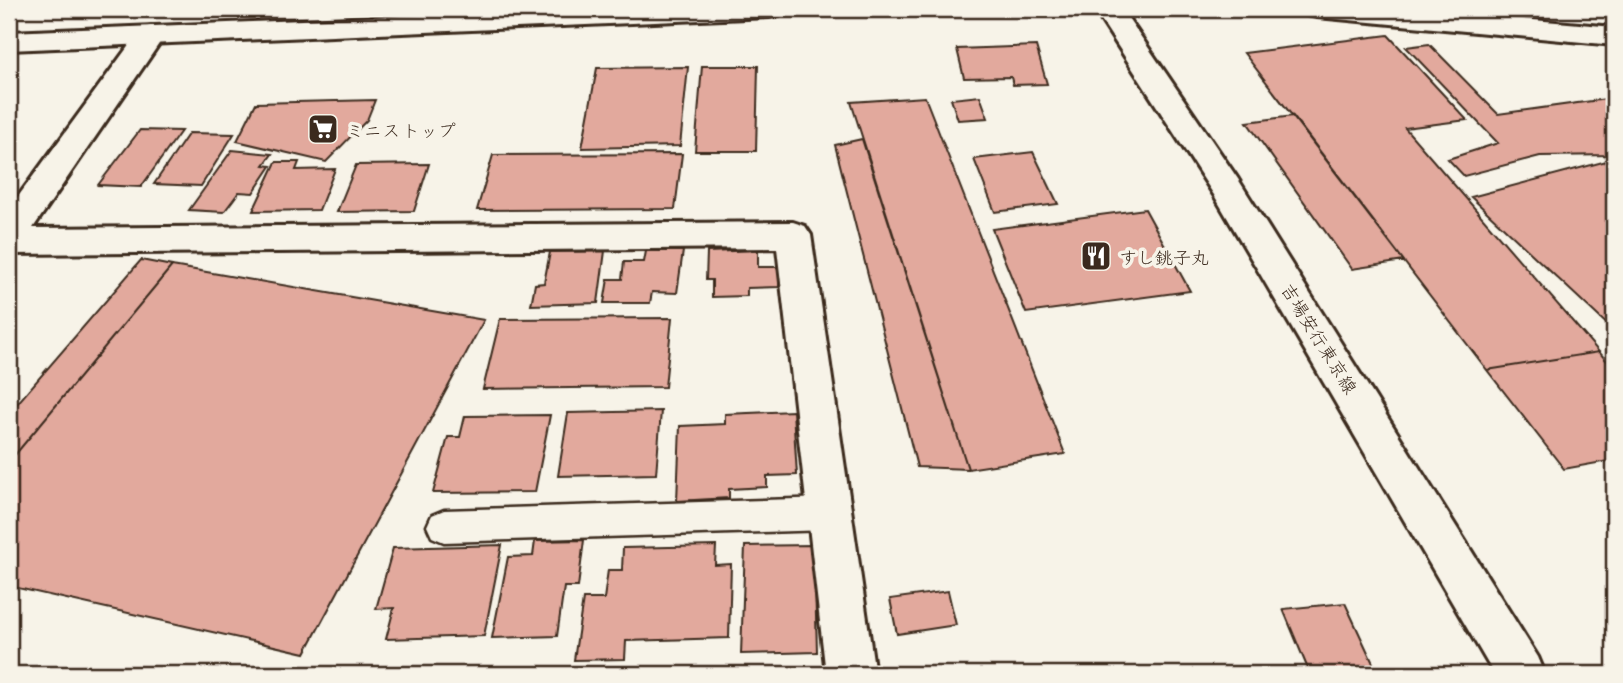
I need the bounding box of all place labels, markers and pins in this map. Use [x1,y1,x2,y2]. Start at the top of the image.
supermarket icon: ミニストップ [306,112,340,146]
place label: ミニストップ [346,116,456,143]
restaurant icon: すし銚子丸 [1079,239,1113,273]
place label: すし銚子丸 [1119,243,1209,270]

